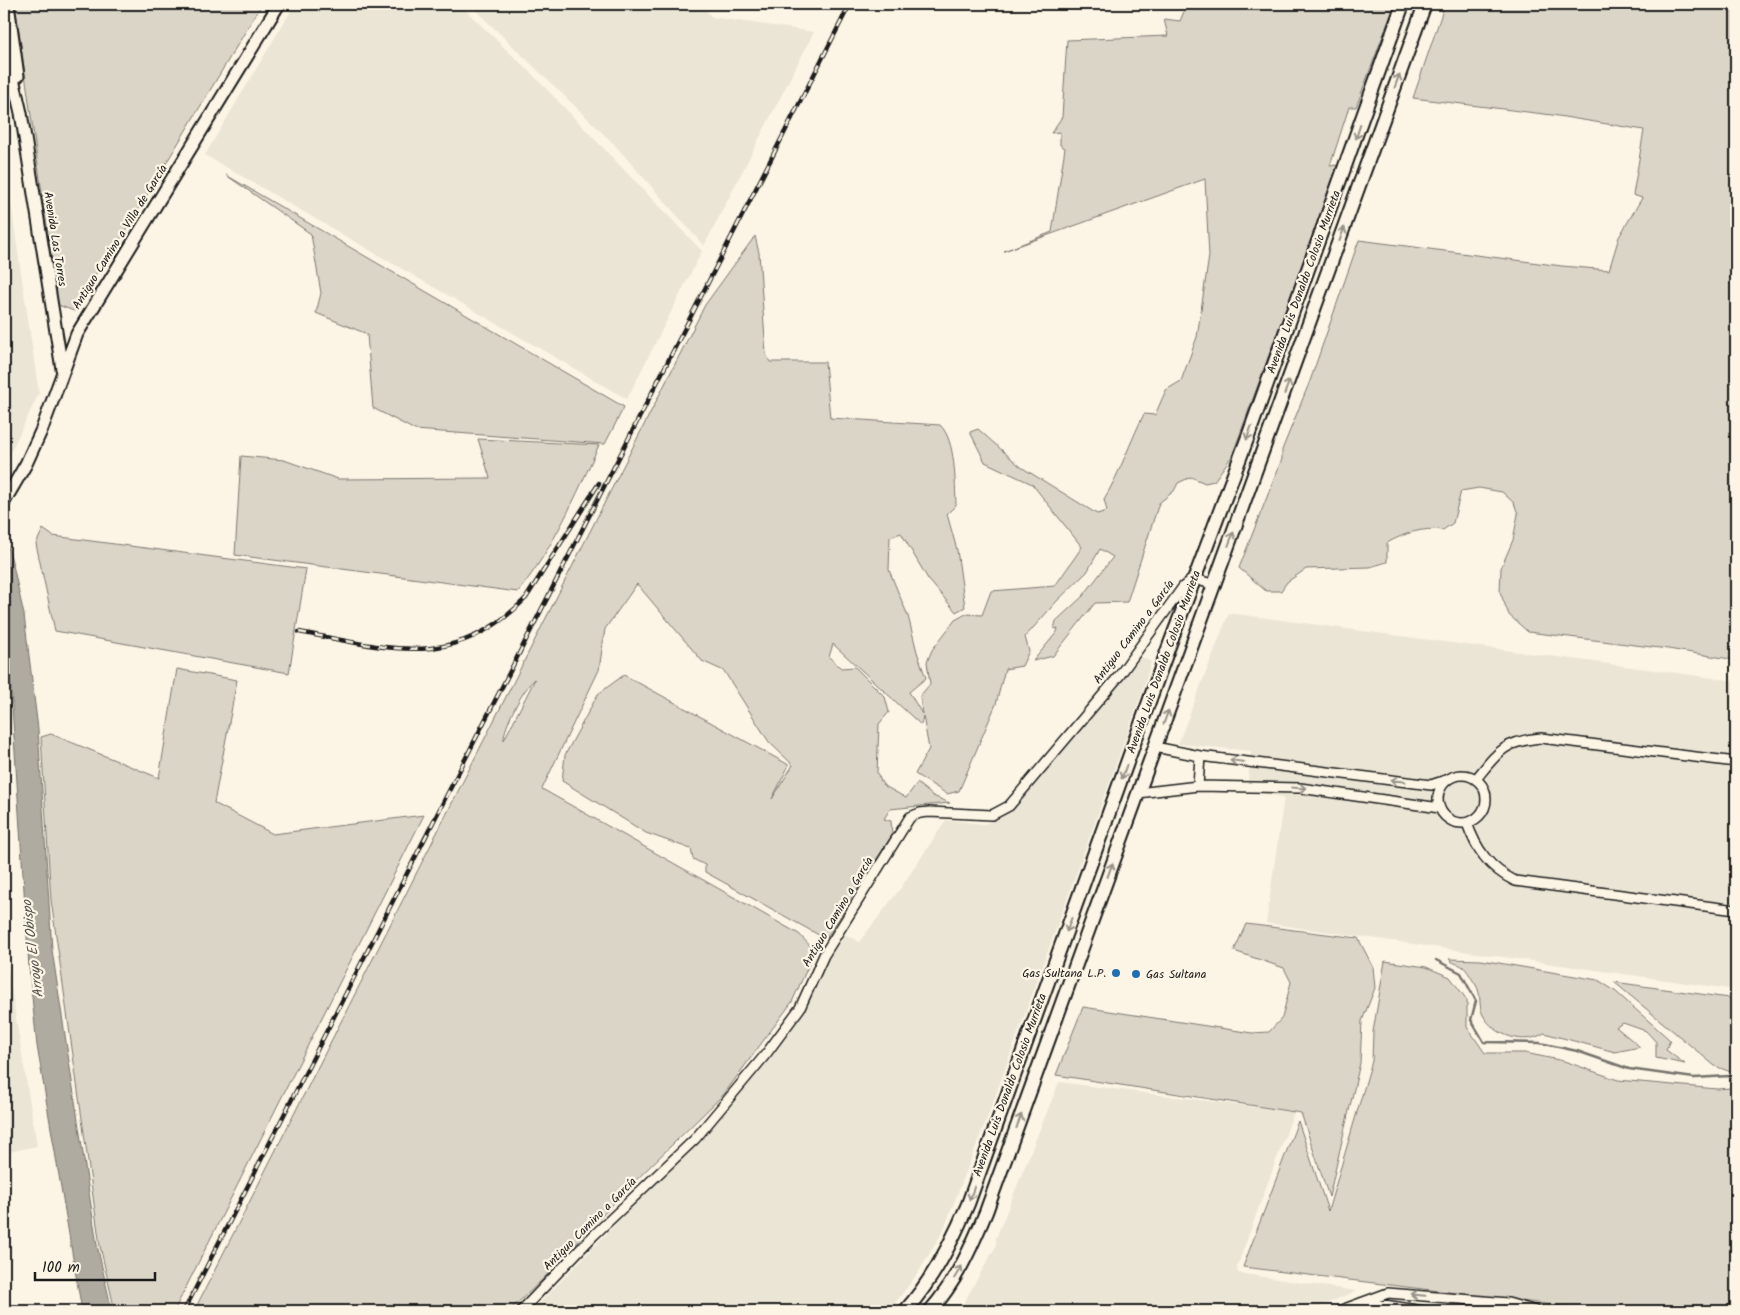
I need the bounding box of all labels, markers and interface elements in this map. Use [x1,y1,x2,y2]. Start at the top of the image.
one-way arrow [1393,74,1402,89]
one-way arrow [1353,124,1362,140]
street label: Antiguo Camino a Villa de García [67,161,173,313]
street label: Avenida Luis Donaldo Colosio Murrieta [1262,187,1346,376]
street label: Avenida Las Torres [38,190,72,288]
one-way arrow [1338,227,1347,242]
one-way arrow [1283,379,1292,395]
one-way arrow [1244,425,1253,441]
one-way arrow [1226,532,1236,547]
street label: Avenida Luis Donaldo Colosio Murrieta [1122,567,1206,756]
street label: Antiguo Camino a García [1089,576,1180,688]
one-way arrow [1162,710,1171,725]
one-way arrow [1229,756,1245,766]
one-way arrow [1119,764,1128,779]
one-way arrow [1391,776,1407,786]
one-way arrow [1291,784,1307,793]
street label: Antiguo Camino a García [797,853,879,971]
one-way arrow [1106,863,1115,878]
water label: Arroyo El Obispo [16,897,50,999]
one-way arrow [1064,916,1073,932]
place label: Gas Sultana L.P. [1022,964,1106,983]
place label: Gas Sultana [1146,965,1207,984]
marker: Gas Sultana L.P. [1110,967,1122,979]
marker: Gas Sultana [1130,968,1142,980]
street label: Avenida Luis Donaldo Colosio Murrieta [968,990,1052,1179]
one-way arrow [1015,1114,1024,1129]
street label: Antiguo Camino a García [539,1172,642,1275]
one-way arrow [967,1184,976,1200]
scale bar [35,1250,155,1282]
text: 100 m [42,1256,80,1280]
one-way arrow [954,1265,964,1279]
one-way arrow [1411,1291,1427,1300]

